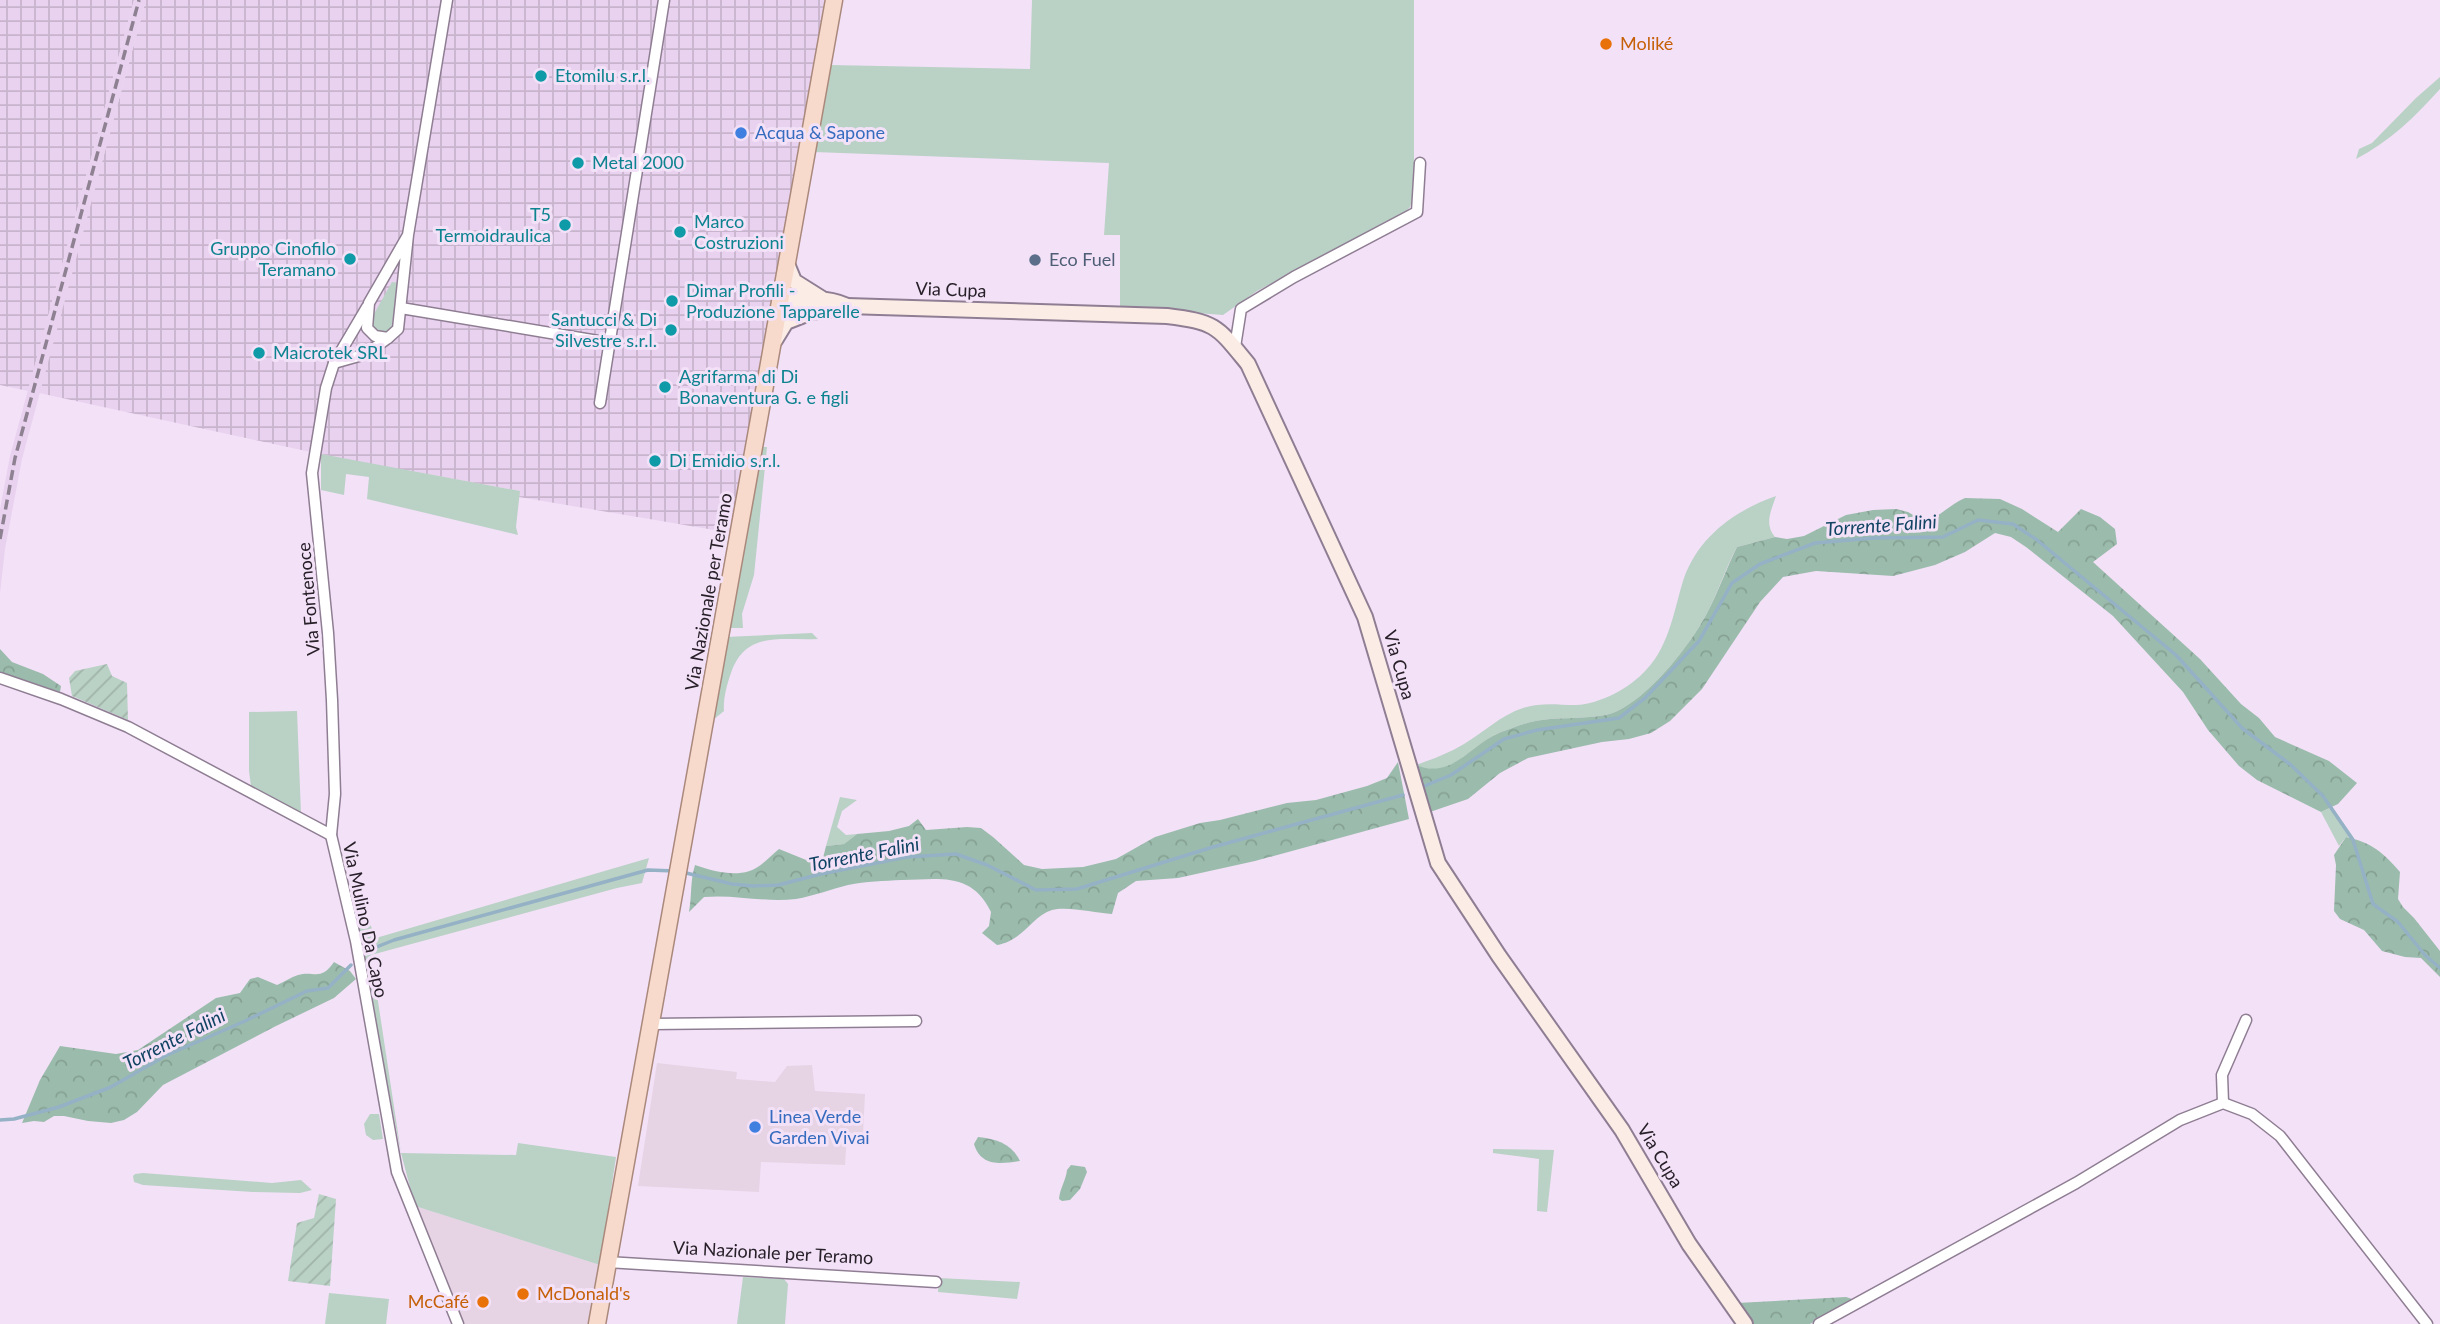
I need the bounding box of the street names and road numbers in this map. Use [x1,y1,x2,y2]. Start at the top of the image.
street label: Via Cupa [915,277,987,301]
street label: Via Nazionale per Teramo [680,491,736,693]
street label: Via Fontenoce [292,542,324,657]
street label: Via Cupa [1380,628,1420,702]
street label: Via Mulino Da Capo [339,840,393,1000]
street label: Via Cupa [1633,1119,1689,1192]
street label: Via Nazionale per Teramo [672,1236,874,1268]

